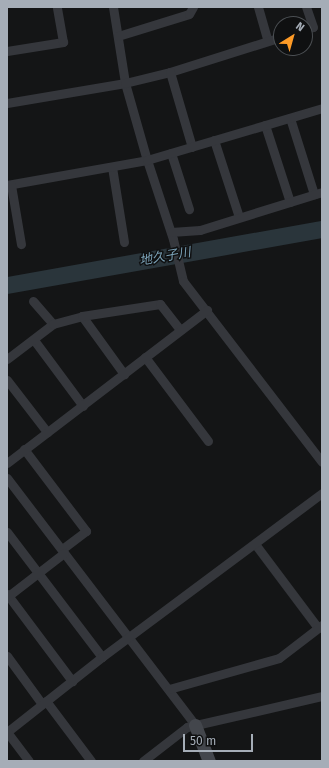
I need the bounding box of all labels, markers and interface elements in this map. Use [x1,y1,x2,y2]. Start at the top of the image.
north arrow [273,16,313,56]
text: N [293,19,307,34]
water label: 地久子川 [138,245,192,269]
scale bar [185,726,255,752]
text: 50 m [190,734,216,748]

